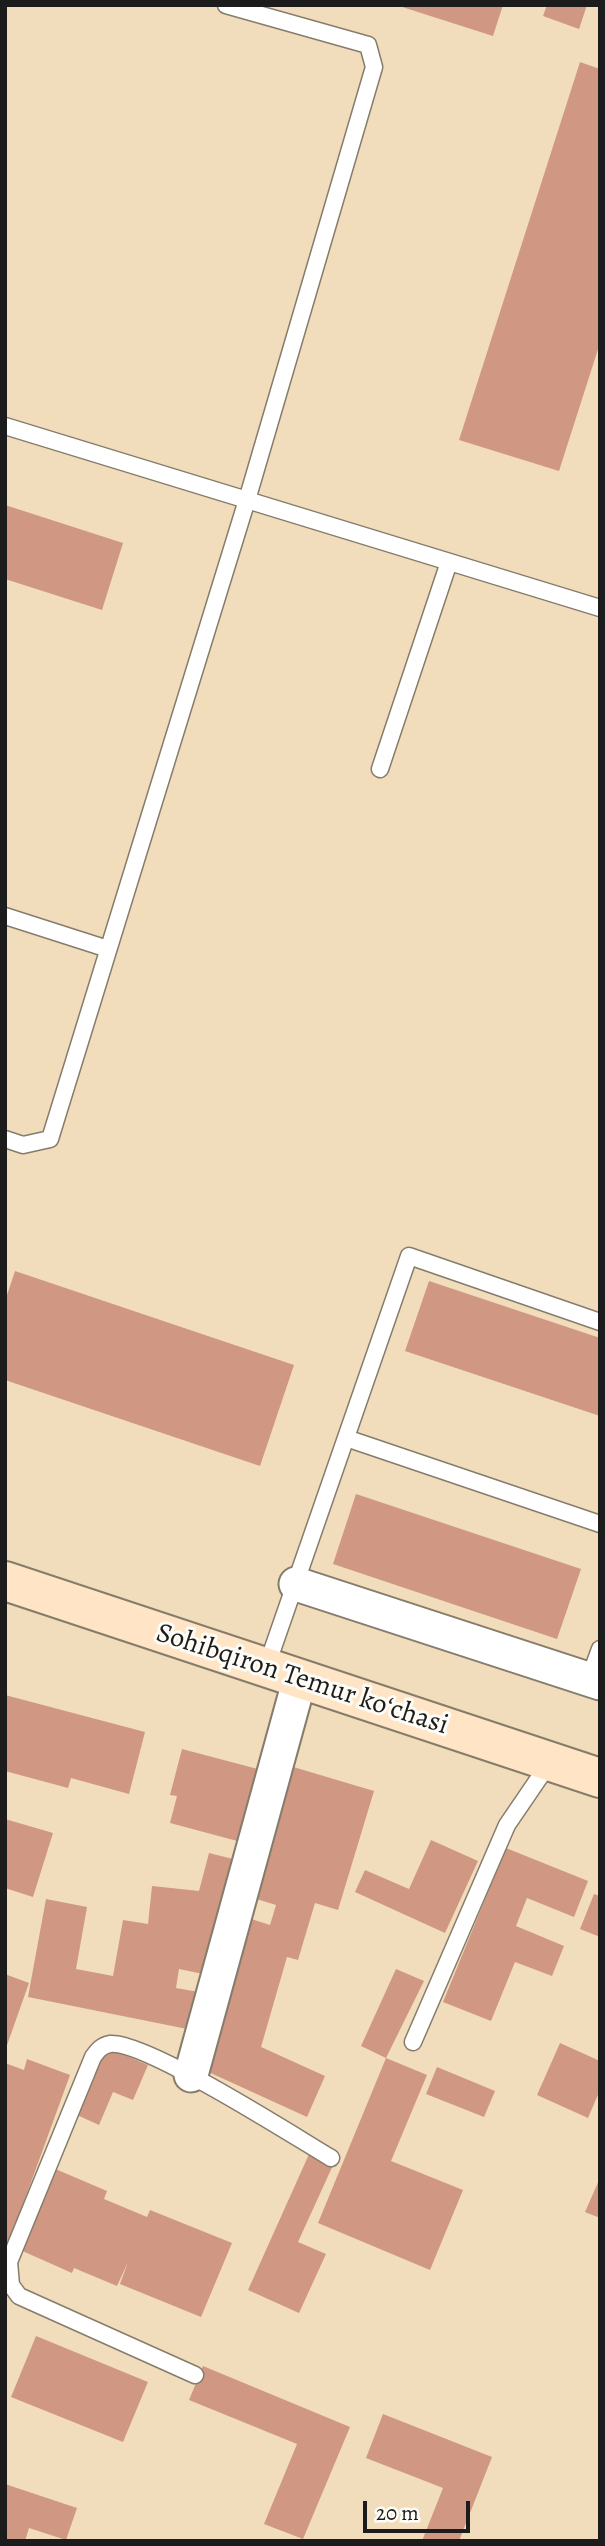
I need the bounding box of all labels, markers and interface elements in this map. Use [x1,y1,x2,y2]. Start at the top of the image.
street label: Sohibqiron Temur koʻchasi [152,1617,452,1743]
scale bar [367,2486,474,2530]
text: 20 m [376,2499,419,2527]

